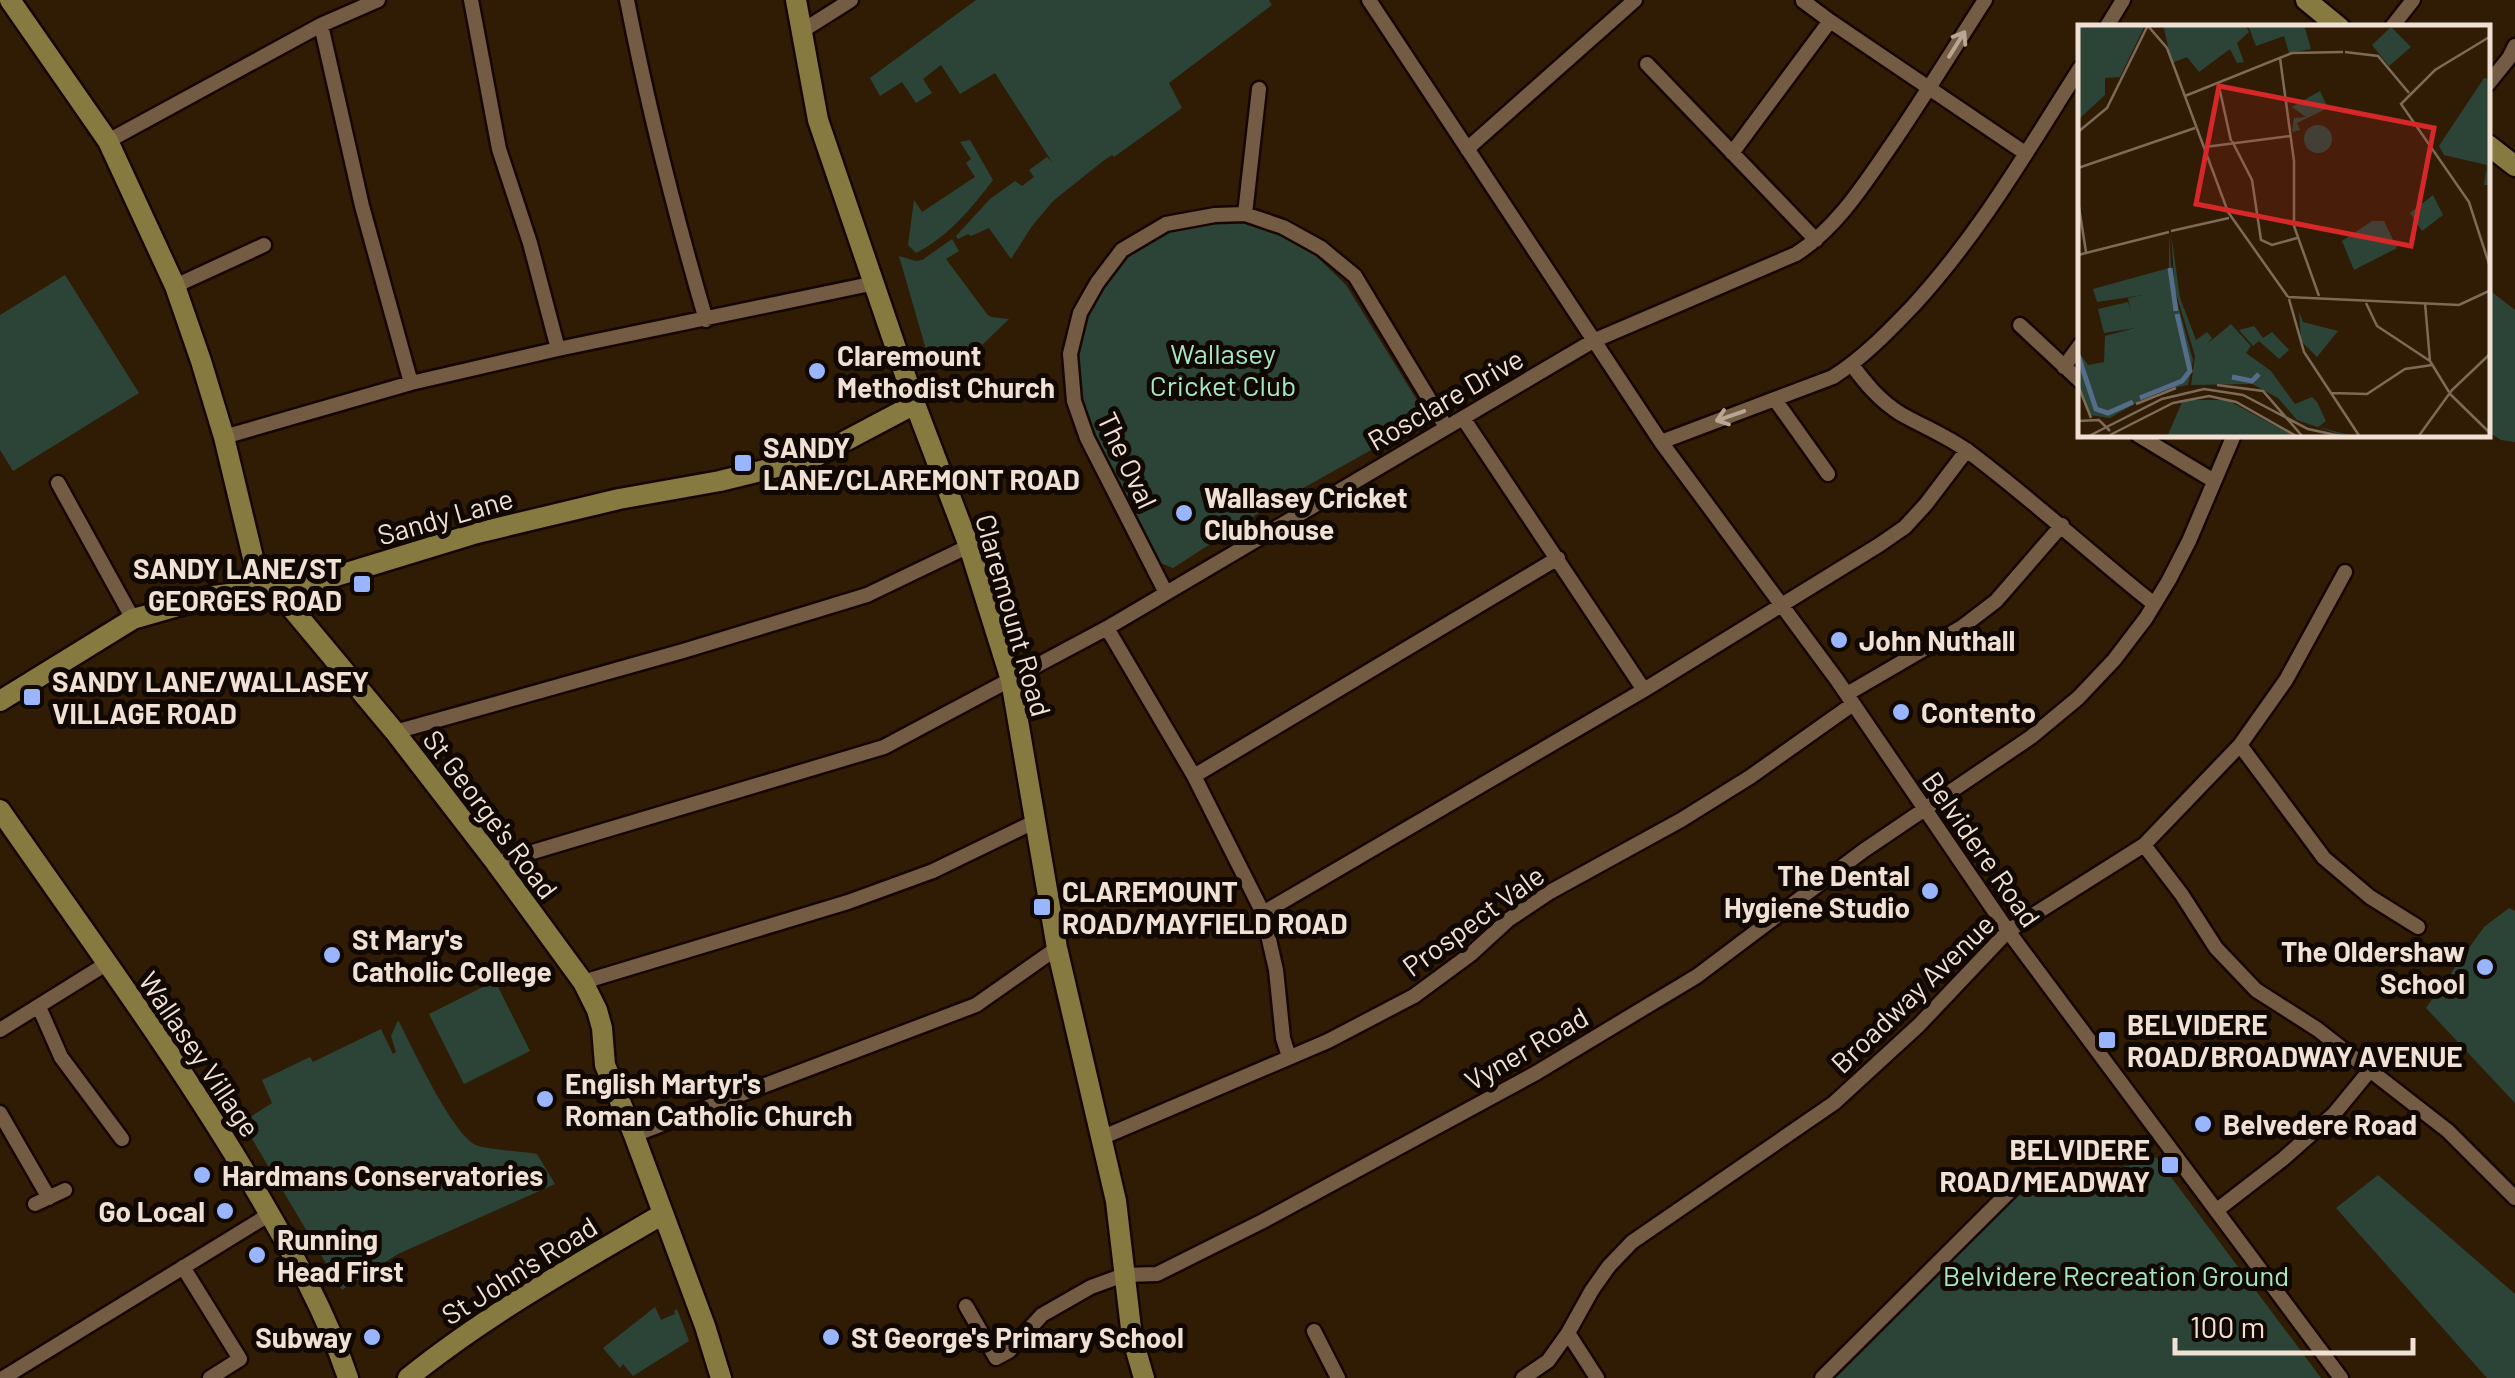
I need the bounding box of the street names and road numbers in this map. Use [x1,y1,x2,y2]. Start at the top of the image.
street label: Rosclare Drive [1361,341,1529,457]
street label: The Oval [1091,406,1165,514]
street label: Sandy Lane [373,480,517,552]
street label: Claremount Road [969,510,1059,720]
street label: St George's Road [416,723,566,905]
street label: Belvidere Road [1916,765,2048,933]
street label: Prospect Vale [1396,857,1550,983]
street label: Broadway Avenue [1823,906,2001,1080]
street label: Wallasey Village [132,965,268,1143]
street label: Vyner Road [1458,999,1594,1097]
street label: St John's Road [435,1209,603,1331]

